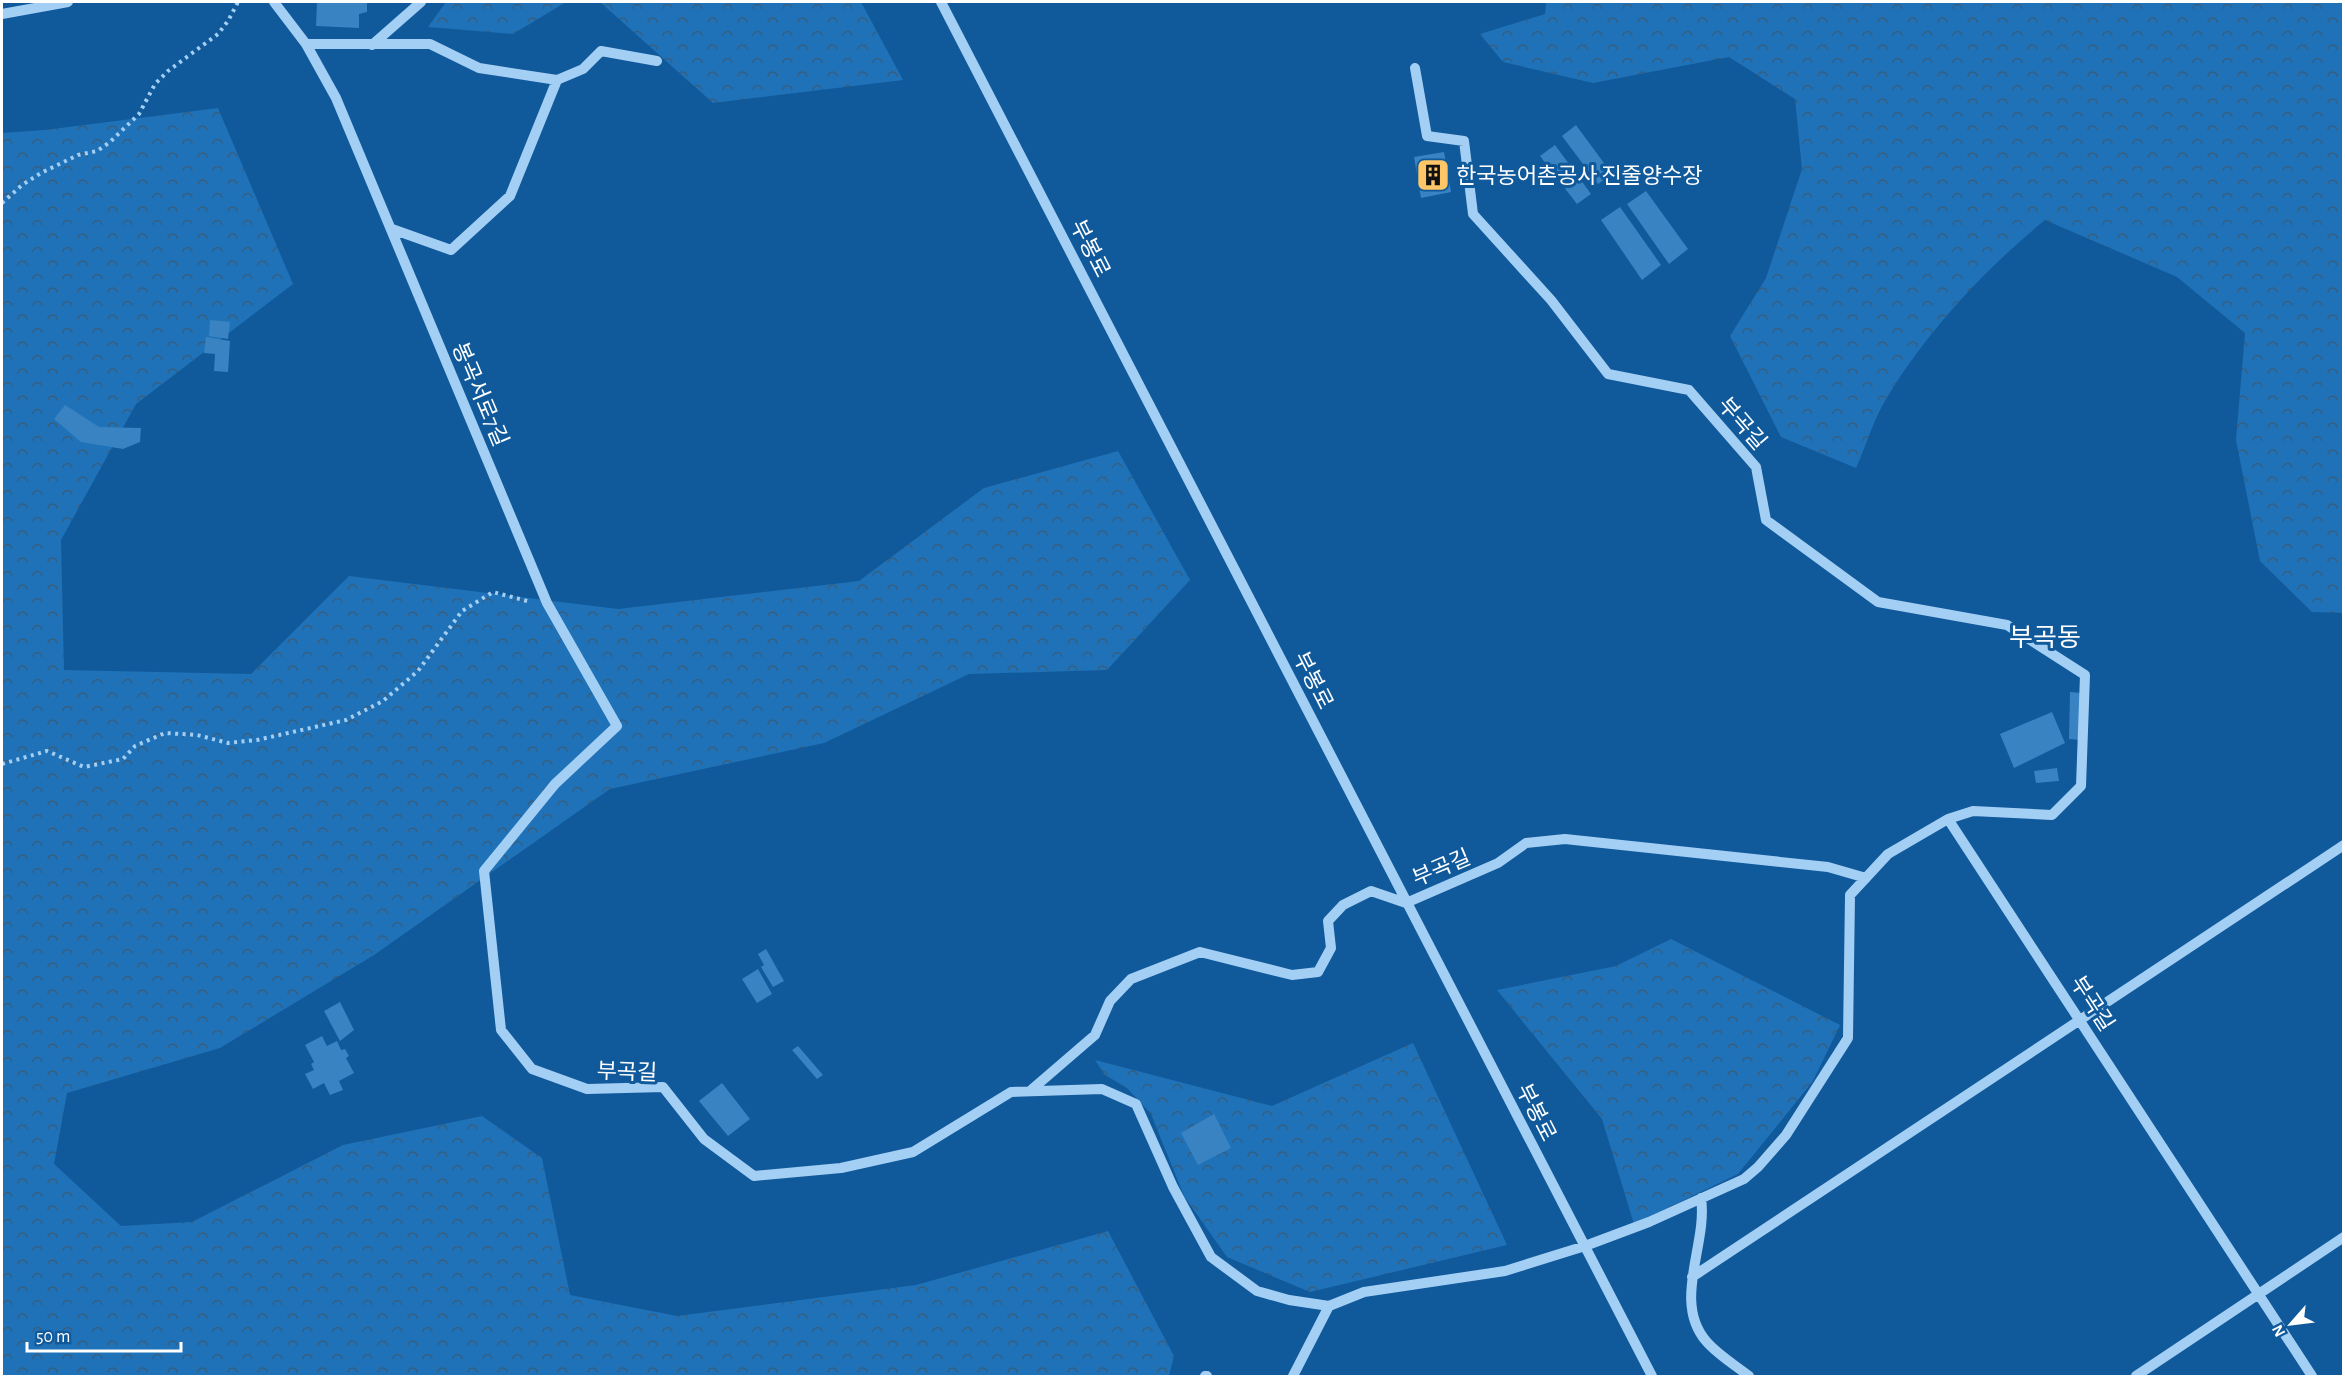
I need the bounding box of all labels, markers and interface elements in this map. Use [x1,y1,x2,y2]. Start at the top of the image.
building icon: 한국농어촌공사 진줄양수장 [1415,157,1451,193]
place label: 한국농어촌공사 진줄양수장 [1456,164,1703,187]
street label: 부봉로 [1067,216,1114,281]
street label: 봉곡서로7길 [448,339,513,449]
street label: 부곡길 [1714,393,1771,454]
district label: 부곡동 [2009,625,2081,651]
street label: 부봉로 [1290,648,1337,713]
street label: 부곡길 [1409,845,1474,890]
street label: 부곡길 [2066,972,2119,1035]
street label: 부곡길 [596,1059,658,1084]
street label: 부봉로 [1513,1080,1560,1145]
north arrow [2261,1294,2321,1354]
scale bar [27,1315,182,1353]
text: N [2269,1322,2288,1339]
text: 50 m [36,1328,70,1346]

